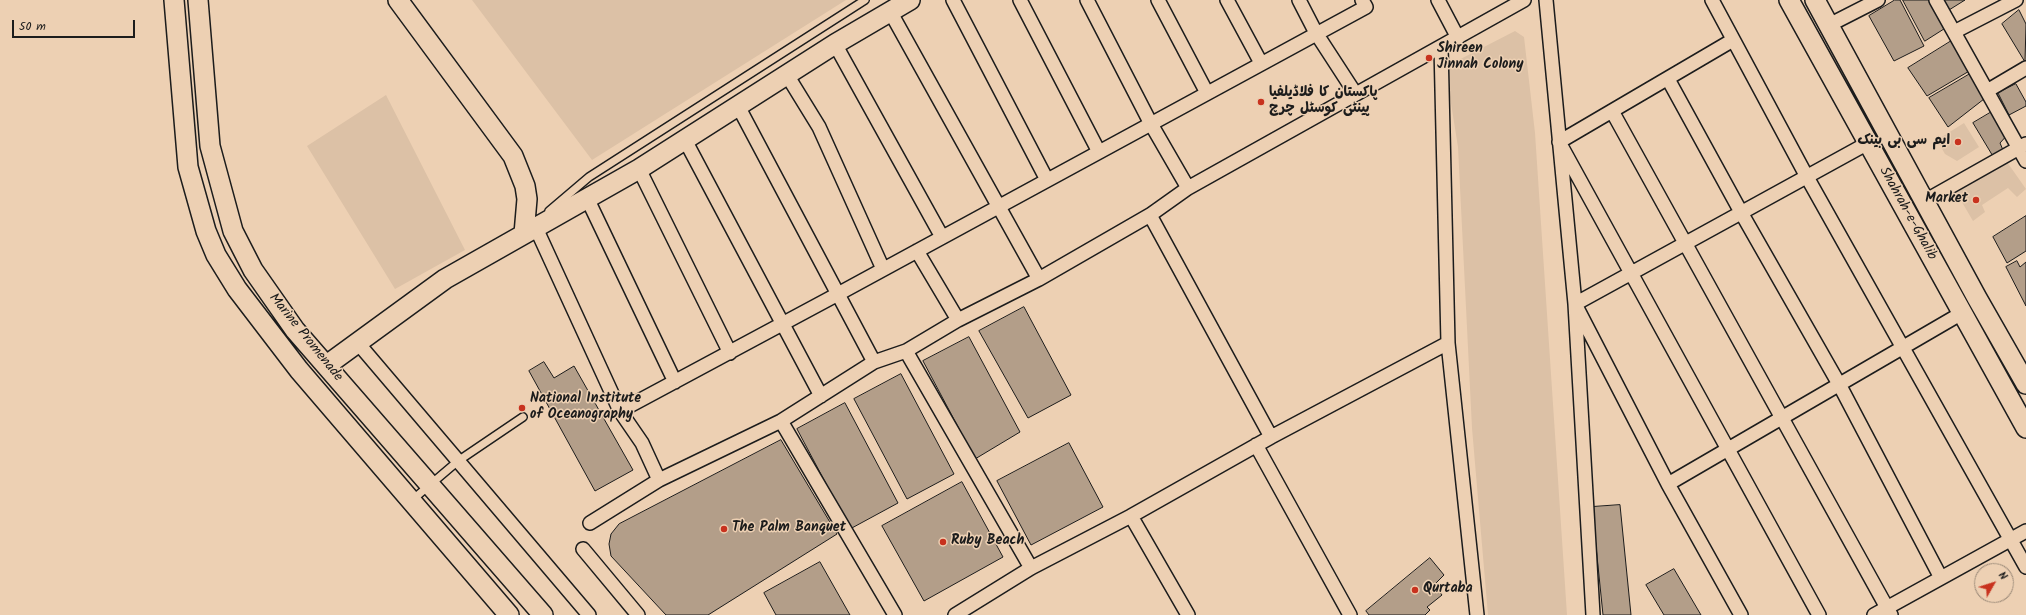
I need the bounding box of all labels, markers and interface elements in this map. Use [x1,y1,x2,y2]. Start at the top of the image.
scale bar [14,12,137,38]
text: 50 m [19,17,46,36]
place label: Shireen Jinnah Colony [1437,42,1524,74]
marker: Shireen Jinnah Colony [1424,53,1434,63]
place label: پاکستان کا فلاڈیلفیا پینٹی کوسٹل چرچ [1269,86,1377,118]
marker: پاکستان کا فلاڈیلفیا پینٹی کوسٹل چرچ [1256,97,1266,107]
place label: ایم سی بی بینک [1857,134,1950,150]
marker: ایم سی بی بینک [1953,137,1963,147]
street label: Shahrah-e-Ghalib [1875,165,1939,263]
place label: Market [1925,192,1968,208]
marker: Market [1971,195,1981,205]
street label: Marine Promenade [264,291,346,385]
place label: National Institute of Oceanography [530,392,641,424]
marker: National Institute of Oceanography [517,403,527,413]
place label: The Palm Banquet [732,521,846,537]
marker: The Palm Banquet [719,524,729,534]
place label: Ruby Beach [951,534,1024,550]
marker: Ruby Beach [938,537,948,547]
north arrow [1974,563,2014,603]
text: N [1993,568,2012,584]
place label: Qurtaba [1423,582,1473,598]
marker: Qurtaba [1410,585,1420,595]

